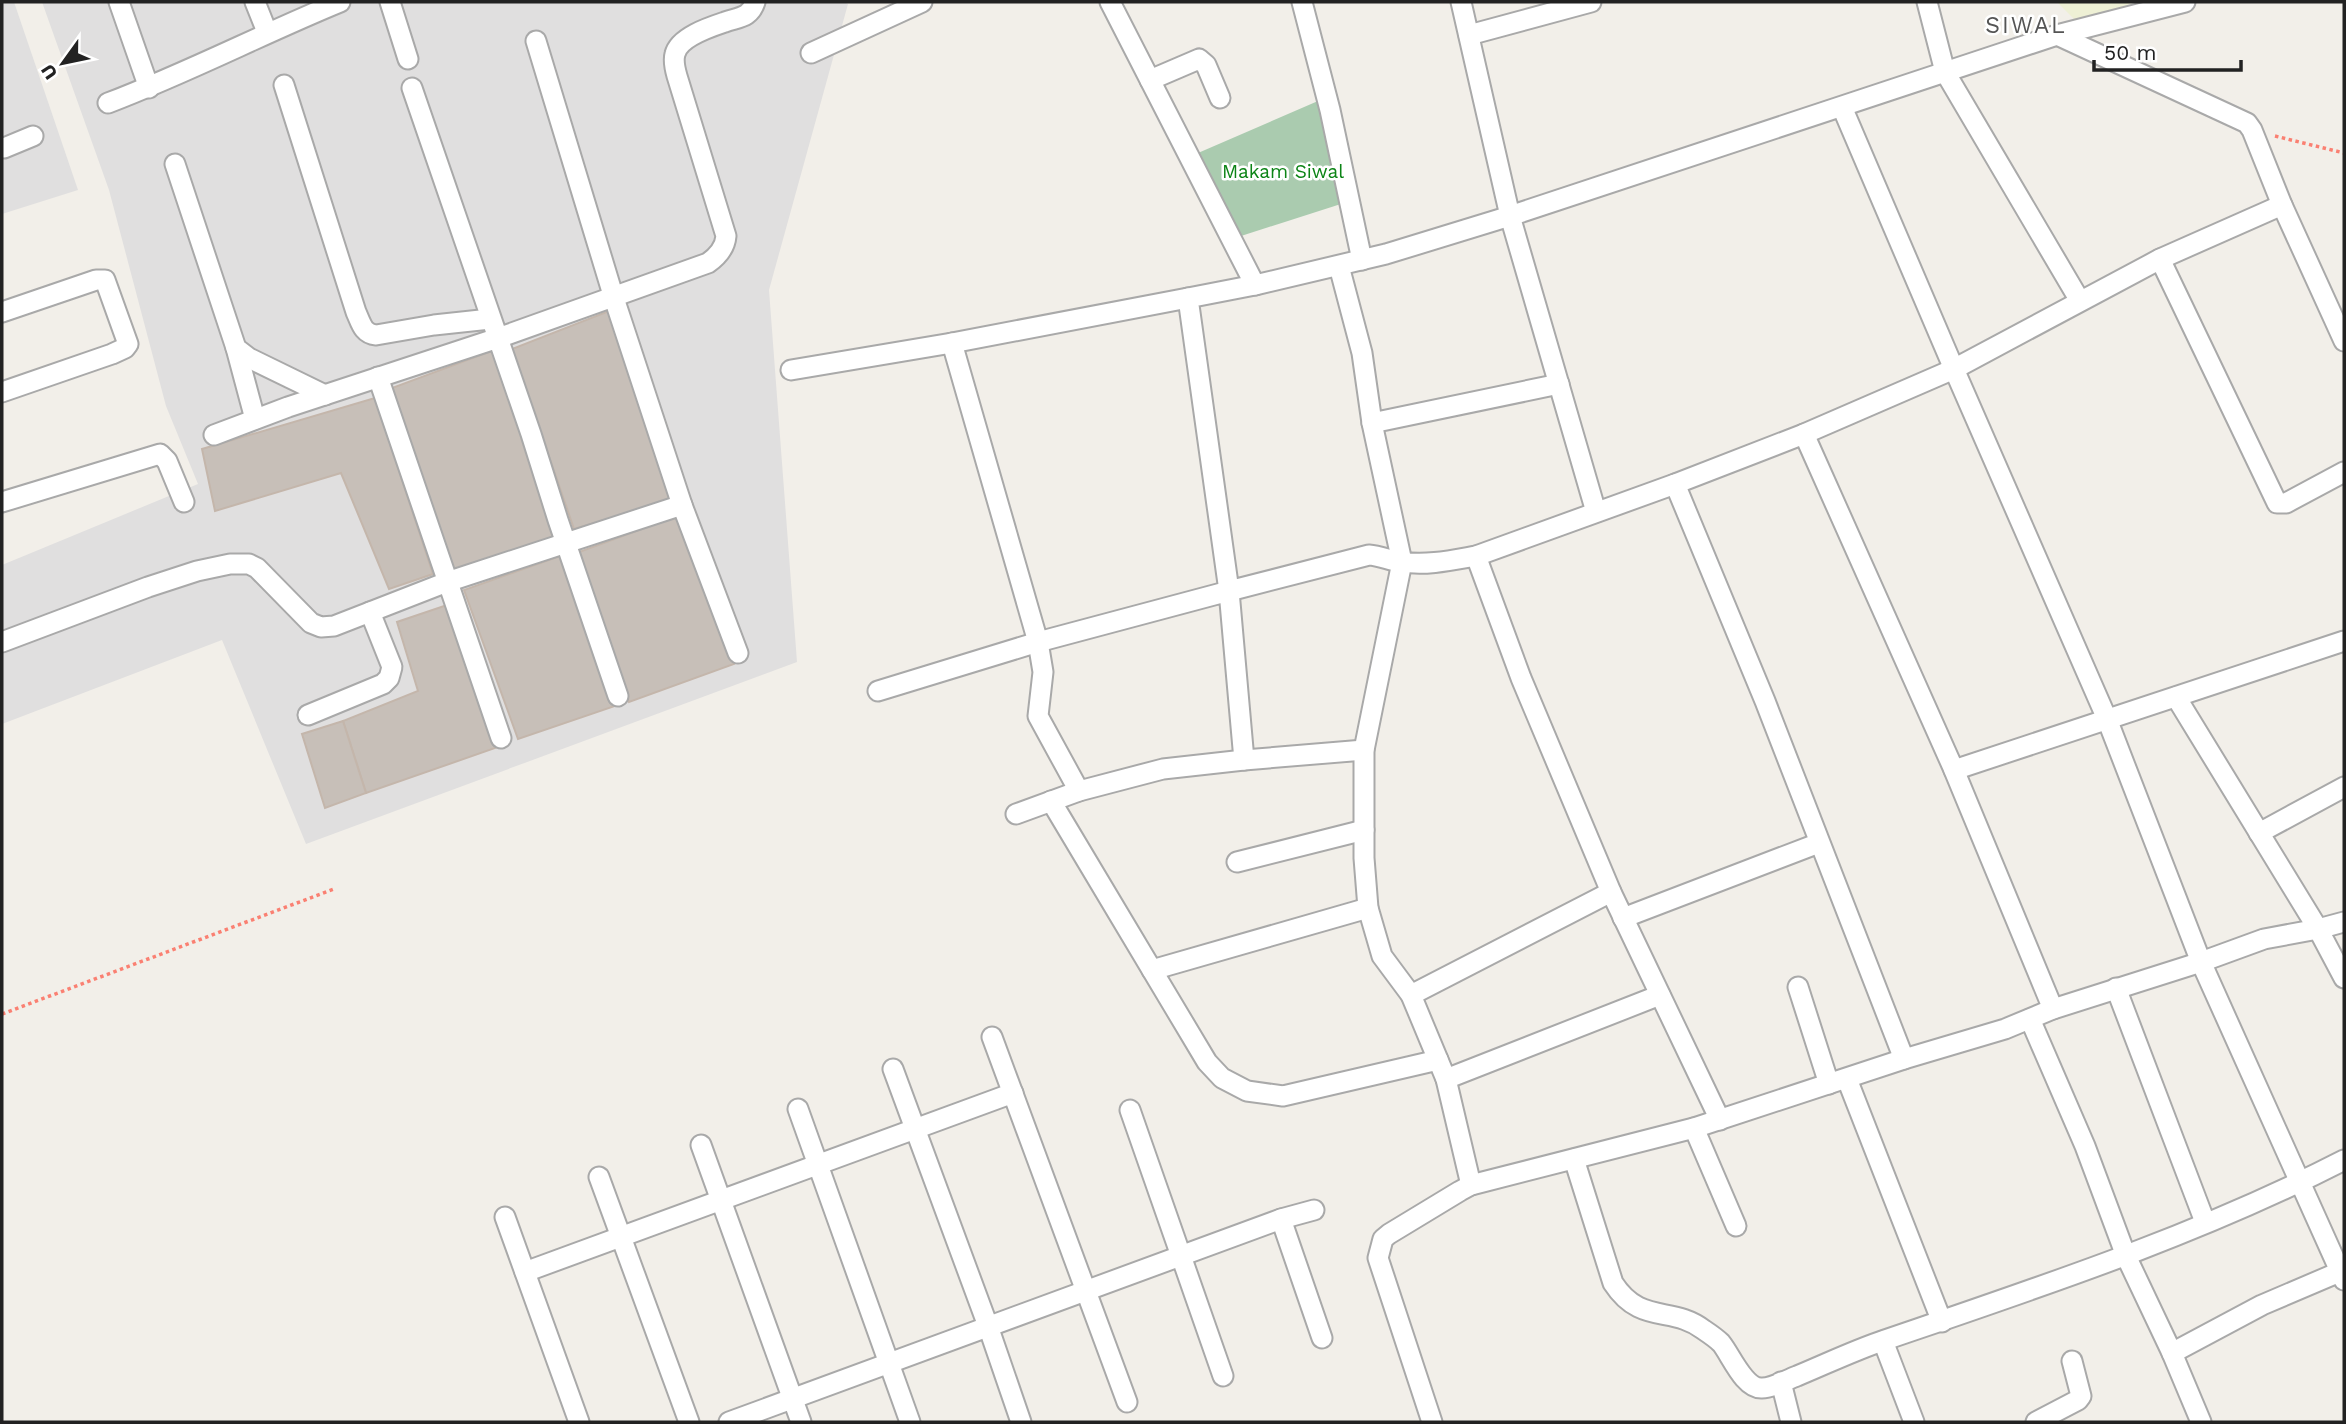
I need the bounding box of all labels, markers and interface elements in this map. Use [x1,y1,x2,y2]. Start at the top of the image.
district label: SIWAL [1985,12,2067,39]
north arrow [28,28,98,98]
scale bar [2094,28,2241,72]
text: 50 m [2104,40,2156,65]
text: U [36,60,62,84]
park label: Makam Siwal [1222,160,1344,183]

